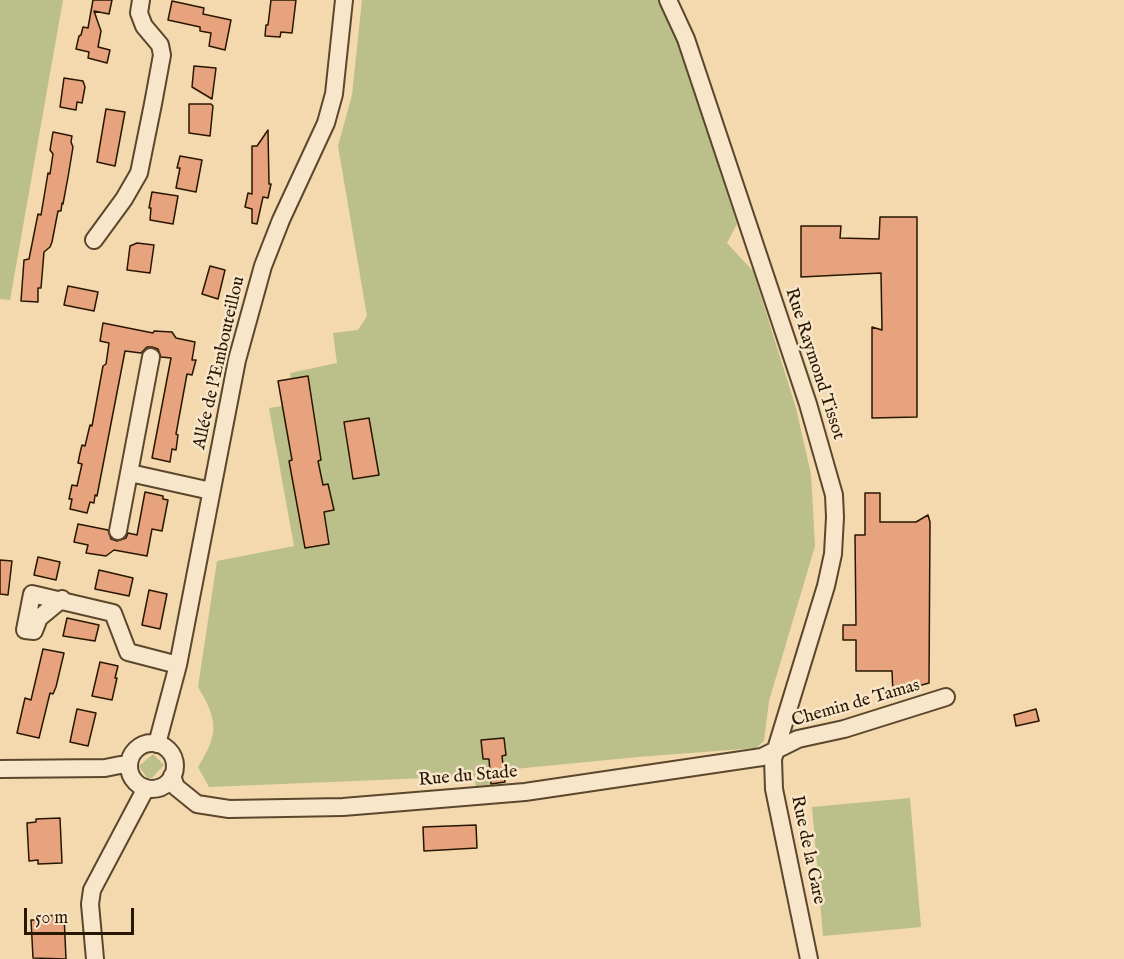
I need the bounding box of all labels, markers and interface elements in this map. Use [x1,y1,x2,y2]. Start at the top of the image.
street label: Allée de l'Embouteillou [190,274,250,452]
street label: Rue Raymond Tissot [779,285,849,443]
street label: Chemin de Tamas [789,675,923,733]
street label: Rue du Stade [418,762,518,792]
street label: Rue de la Gare [785,794,829,906]
scale bar [27,896,136,934]
text: 50 m [35,907,68,930]

